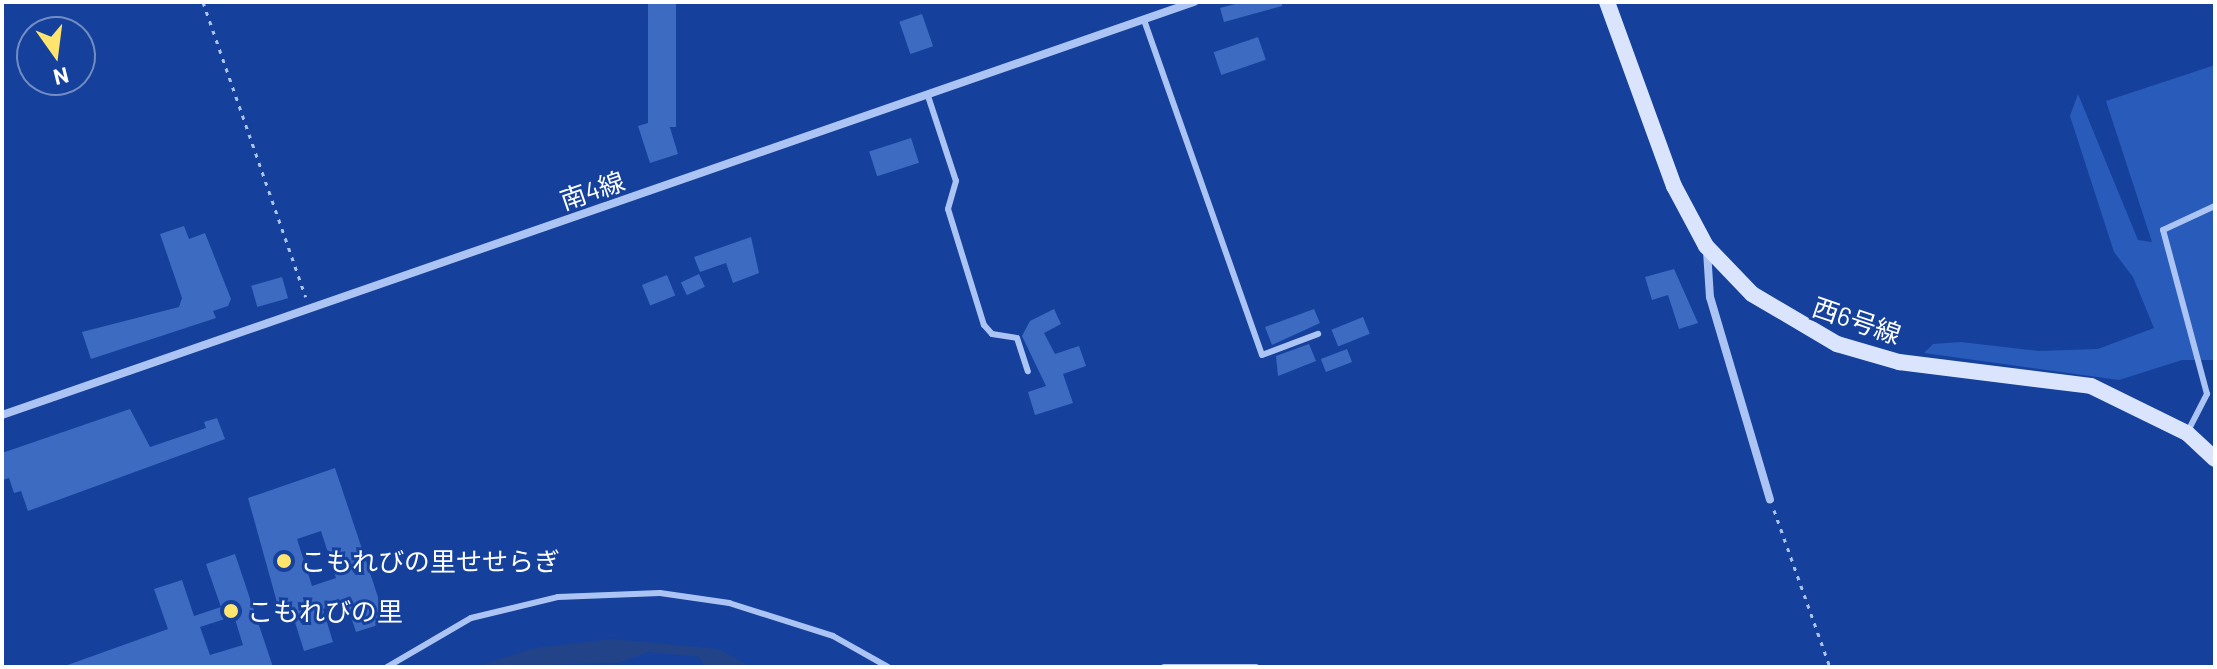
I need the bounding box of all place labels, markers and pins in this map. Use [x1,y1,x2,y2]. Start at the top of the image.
place label: こもれびの里せせらぎ [300,545,560,577]
marker: こもれびの里せせらぎ [275,552,293,570]
place label: こもれびの里 [247,595,403,627]
marker: こもれびの里 [222,602,240,620]

